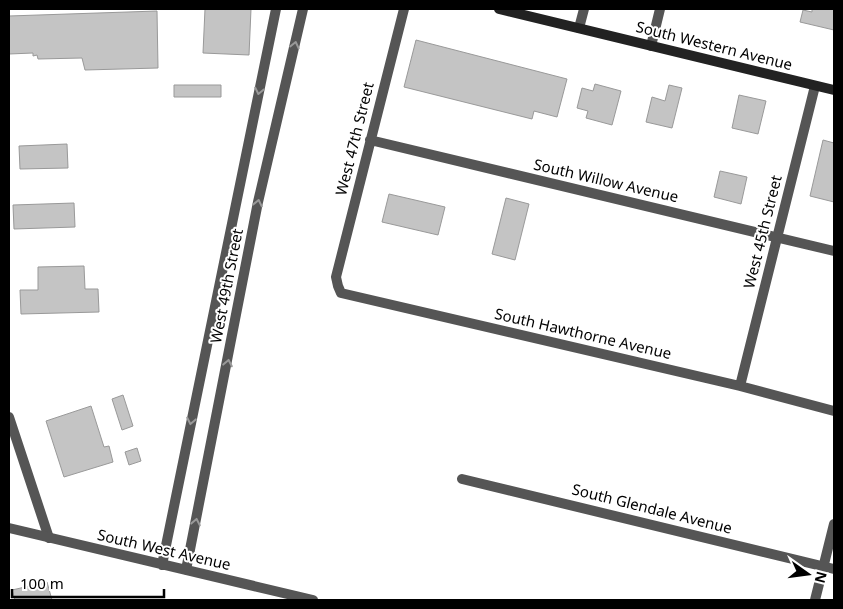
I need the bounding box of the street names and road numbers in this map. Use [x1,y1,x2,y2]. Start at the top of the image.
street label: South Western Avenue [634,16,794,74]
street label: West 47th Street [330,79,378,198]
street label: South Willow Avenue [532,154,681,206]
street label: West 45th Street [738,172,786,291]
street label: West 49th Street [205,226,247,345]
street label: South Hawthorne Avenue [493,303,674,363]
street label: South Glendale Avenue [570,478,734,538]
street label: South West Avenue [95,524,233,574]

